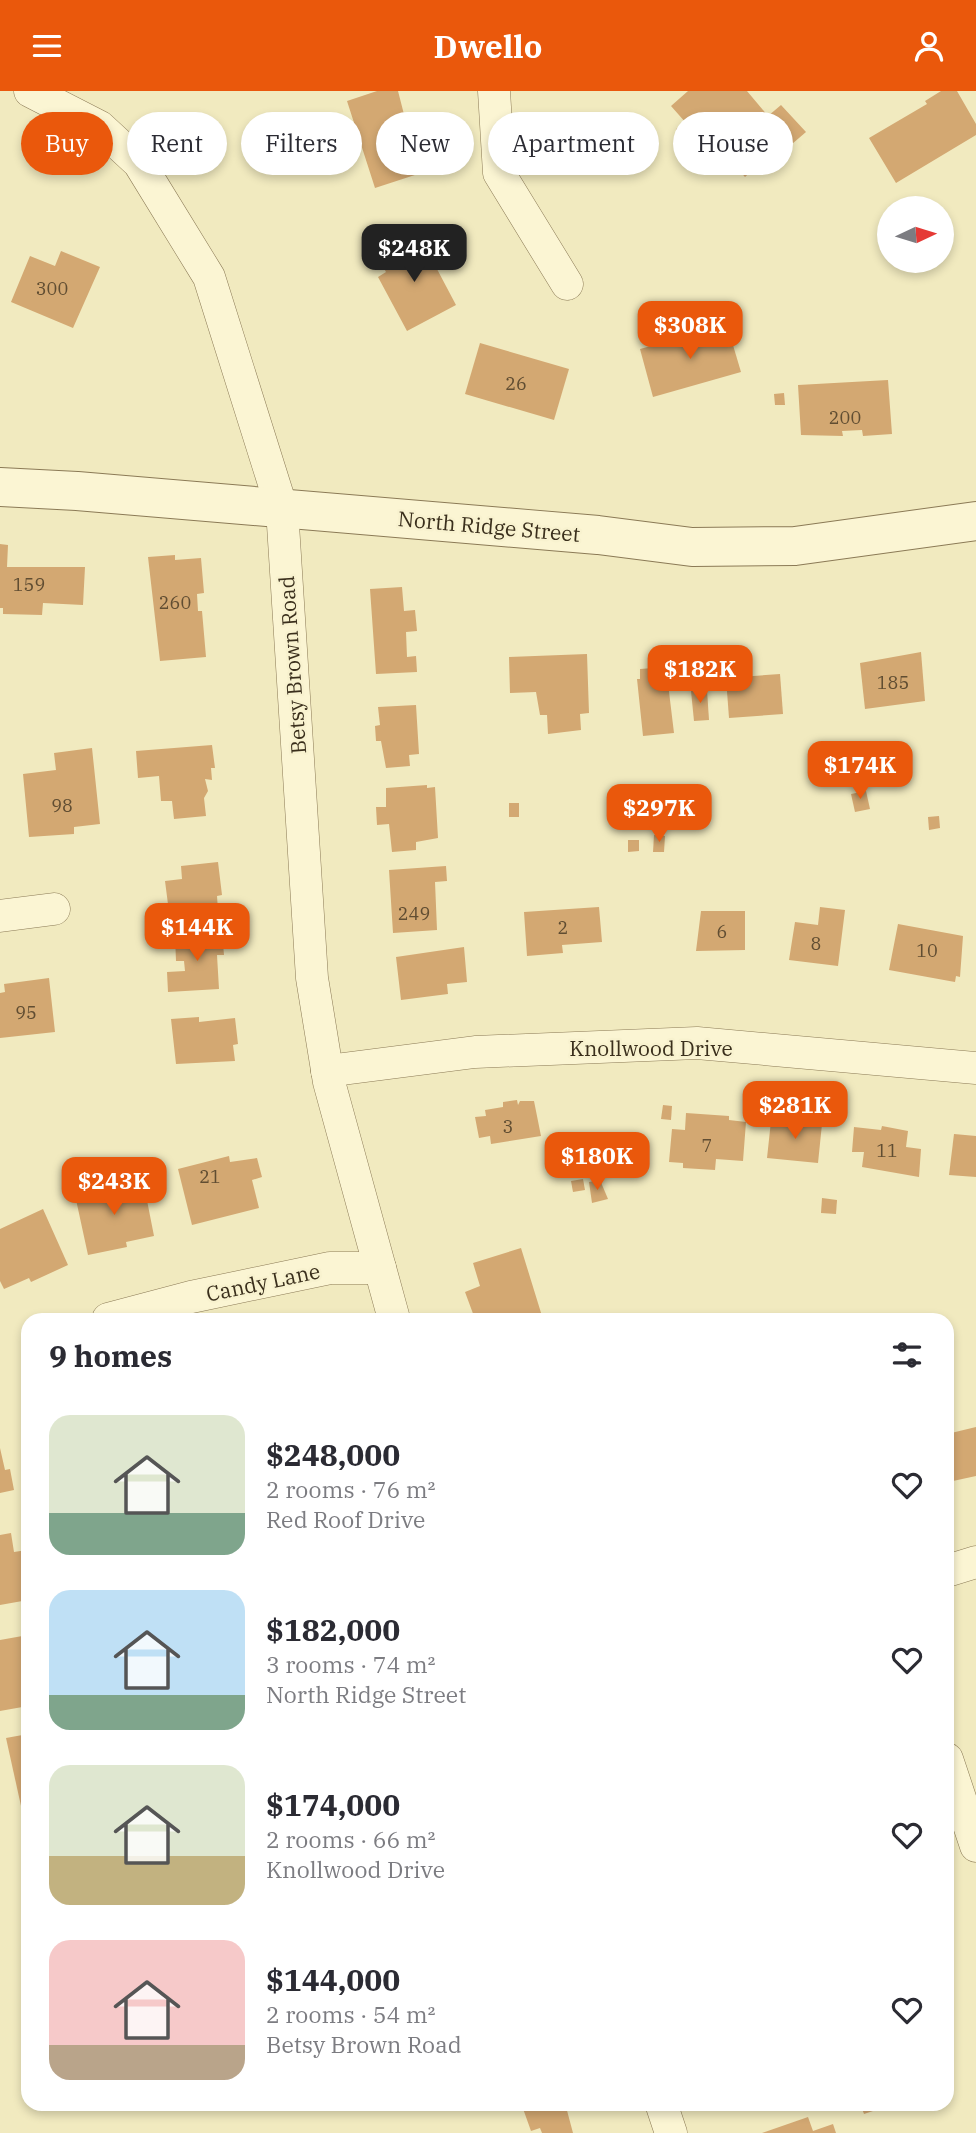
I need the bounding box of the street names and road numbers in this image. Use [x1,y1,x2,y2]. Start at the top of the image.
street label: North Ridge Street [397,504,581,548]
street label: Betsy Brown Road [272,575,312,755]
street label: Knollwood Drive [569,1034,733,1062]
street label: Candy Lane [203,1256,323,1308]

